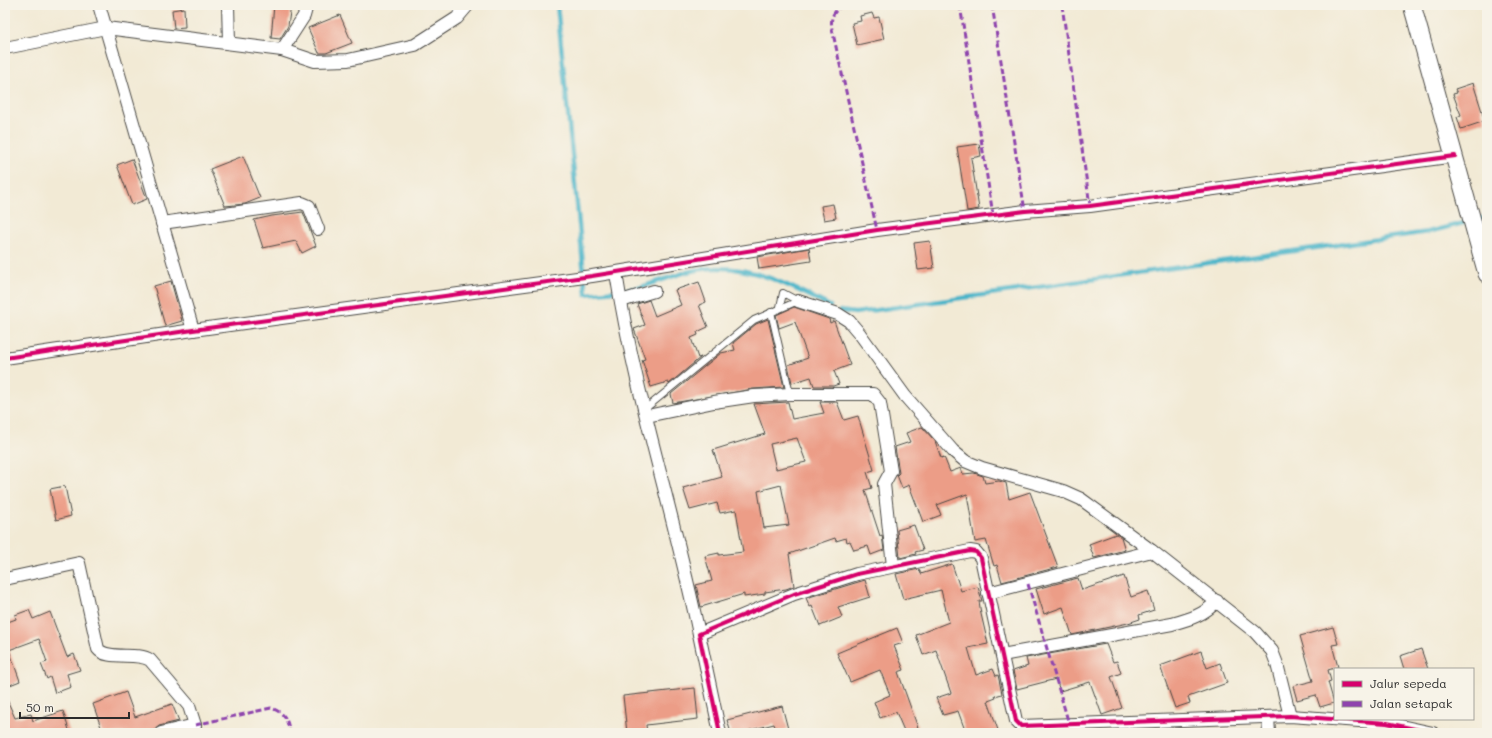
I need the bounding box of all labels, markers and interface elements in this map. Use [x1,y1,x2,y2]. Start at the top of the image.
legend [1334,668,1474,720]
text: Jalur sepeda [1370,675,1447,691]
scale bar [20,694,129,720]
text: Jalan setapak [1370,695,1452,711]
text: 50 m [26,699,54,715]

